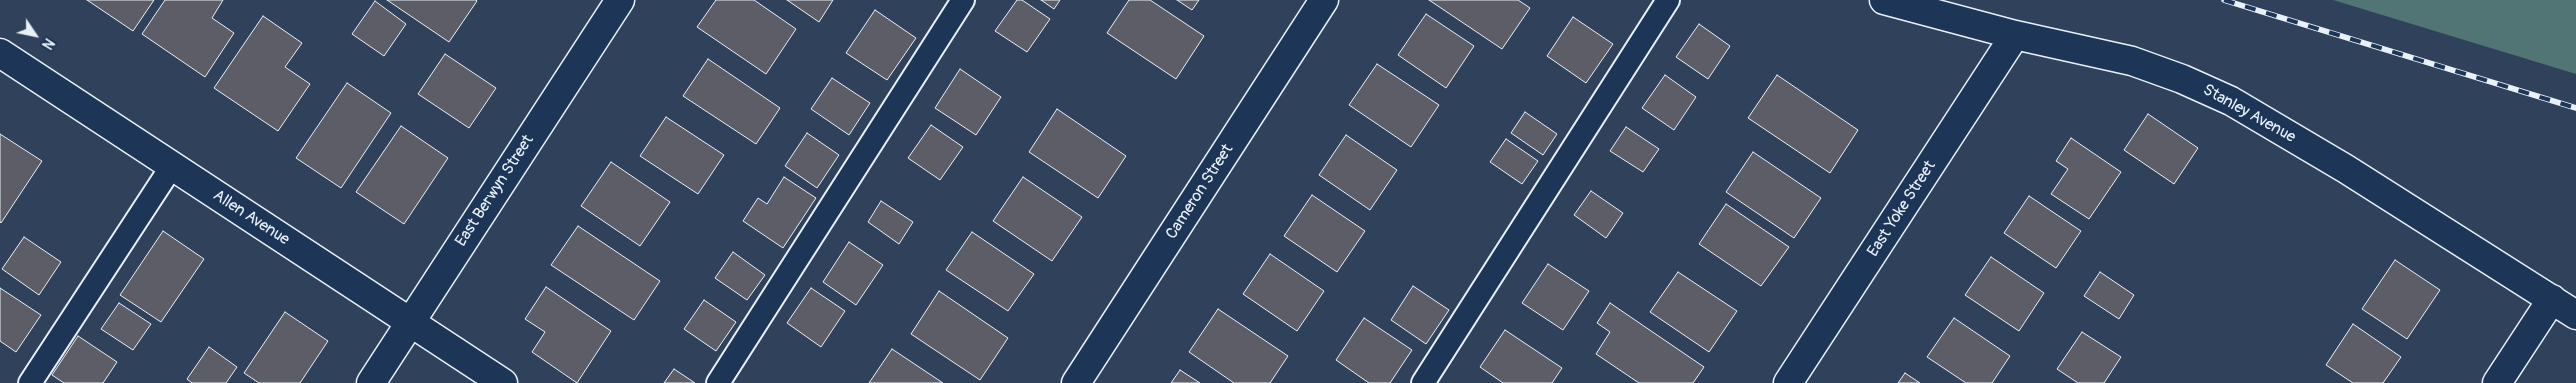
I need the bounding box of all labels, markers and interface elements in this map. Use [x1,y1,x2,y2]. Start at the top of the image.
north arrow [10,10,60,60]
text: N [38,35,58,52]
street label: Stanley Avenue [2199,81,2299,147]
street label: East Berwyn Street [452,132,538,250]
street label: Cameron Street [1162,141,1238,243]
street label: East Yoke Street [1864,157,1940,261]
street label: Allen Avenue [209,186,293,250]

